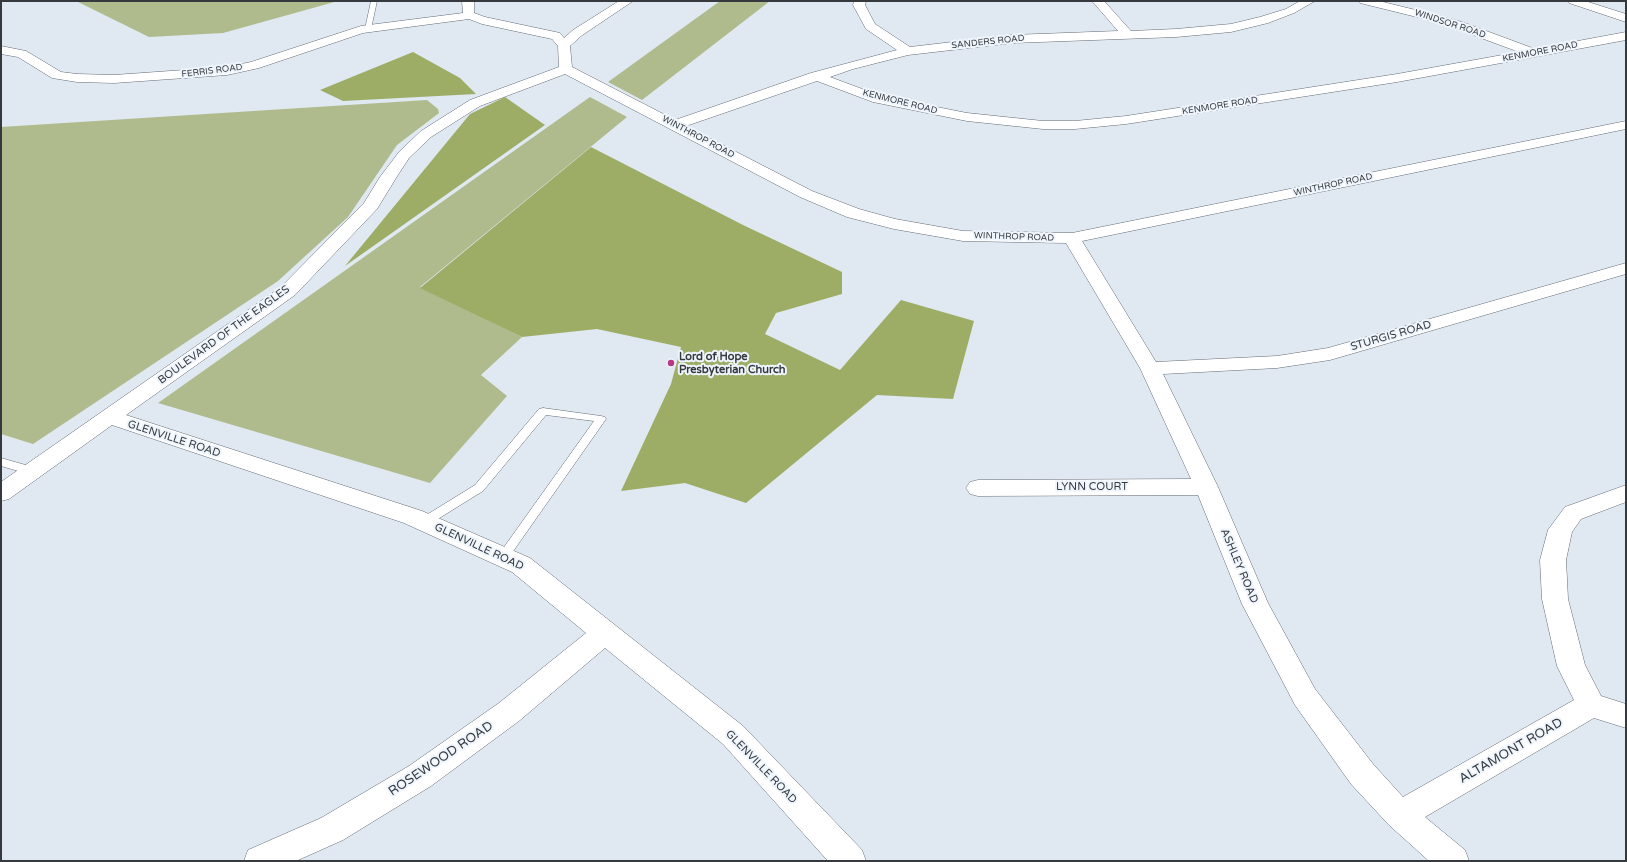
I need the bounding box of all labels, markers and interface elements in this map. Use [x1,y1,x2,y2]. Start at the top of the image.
street label: WINDSOR ROAD [1413,7,1487,41]
street label: SANDERS ROAD [951,33,1025,51]
street label: KENMORE ROAD [1501,39,1579,65]
street label: FERRIS ROAD [181,62,243,80]
street label: KENMORE ROAD [862,88,938,116]
street label: KENMORE ROAD [1181,95,1259,117]
street label: WINTHROP ROAD [660,113,736,161]
street label: WINTHROP ROAD [1293,171,1373,199]
street label: WINTHROP ROAD [974,230,1054,244]
street label: BOULEVARD OF THE EAGLES [156,283,292,387]
street label: STURGIS ROAD [1349,318,1433,354]
place label: Lord of Hope Presbyterian Church [679,350,786,376]
marker: Lord of Hope Presbyterian Church [666,358,676,368]
street label: GLENVILLE ROAD [126,418,222,460]
street label: LYNN COURT [1056,480,1128,494]
street label: GLENVILLE ROAD [432,521,526,573]
street label: ASHLEY ROAD [1217,527,1261,605]
street label: ALTAMONT ROAD [1456,715,1566,787]
street label: ROSEWOOD ROAD [386,718,496,800]
street label: GLENVILLE ROAD [723,728,799,806]

